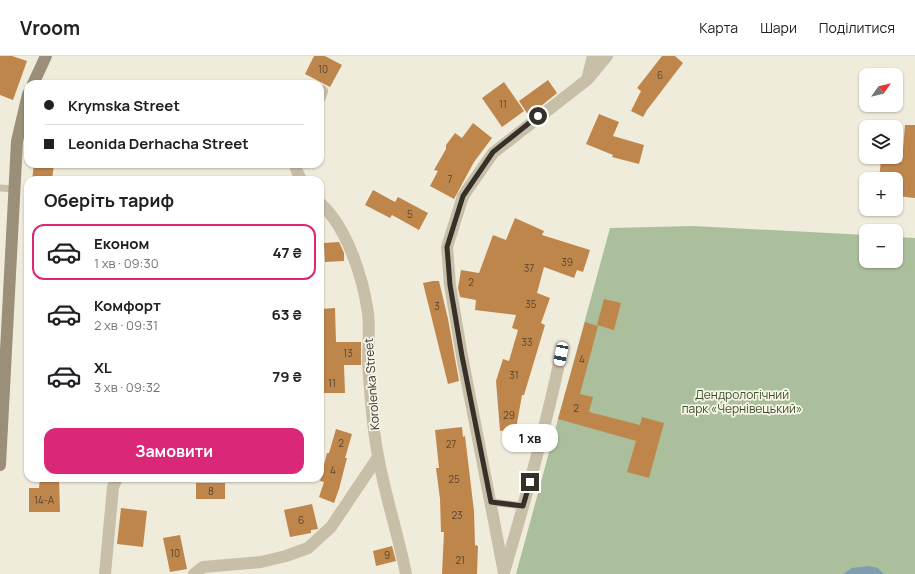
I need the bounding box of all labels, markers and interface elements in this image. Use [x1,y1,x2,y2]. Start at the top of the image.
text: Vroom [20,15,80,41]
text: Карта [699,18,738,37]
text: Шари [760,18,797,37]
text: Поділитися [819,18,895,37]
house number: 10 [318,62,328,76]
house number: 6 [657,68,663,82]
north arrow [859,68,903,112]
map controls [859,68,903,268]
text: Krymska Street [68,95,180,116]
house number: 11 [499,97,507,111]
route start [529,107,547,125]
button: layers [859,120,903,164]
text: Leonida Derhacha Street [68,133,249,154]
house number: 7 [447,172,453,186]
button: + [859,172,903,216]
text: Оберіть тариф [44,188,174,212]
house number: 5 [407,207,413,221]
button: − [859,224,903,268]
text: Економ [94,233,149,254]
icon: car [46,234,82,270]
text: 47 ₴ [272,242,302,263]
text: 1 хв · 09:30 [94,254,159,272]
house number: 39 [561,255,573,269]
house number: 37 [524,261,534,275]
house number: 2 [468,275,474,289]
text: Комфорт [94,295,161,316]
icon: car [46,296,82,332]
house number: 35 [525,297,537,311]
house number: 3 [434,299,440,313]
text: 63 ₴ [272,304,302,325]
text: 2 хв · 09:31 [94,316,158,334]
house number: 33 [521,335,533,349]
street label: Korolenka Street [360,337,383,431]
car [553,341,569,367]
house number: 13 [343,346,353,360]
house number: 4 [579,352,585,366]
text: XL [94,357,112,378]
icon: car [46,358,82,394]
text: 79 ₴ [272,366,302,387]
house number: 31 [509,368,519,382]
house number: 11 [328,376,336,390]
text: 3 хв · 09:32 [94,378,160,396]
park label: Дендрологічний парк «Чернівецький» [682,386,802,417]
house number: 2 [573,401,579,415]
house number: 29 [503,408,515,422]
callout: 1 хв [502,424,558,452]
button: Замовити [44,428,304,474]
text: 1 хв [519,429,541,447]
house number: 2 [338,436,344,450]
house number: 27 [446,437,456,451]
house number: 4 [330,463,336,477]
house number: 25 [448,472,460,486]
route end [521,473,539,491]
house number: 8 [208,484,214,498]
house number: 14-А [34,493,55,507]
house number: 23 [451,508,463,522]
house number: 6 [298,513,304,527]
house number: 10 [170,546,180,560]
house number: 9 [384,548,390,562]
house number: 21 [455,553,465,567]

